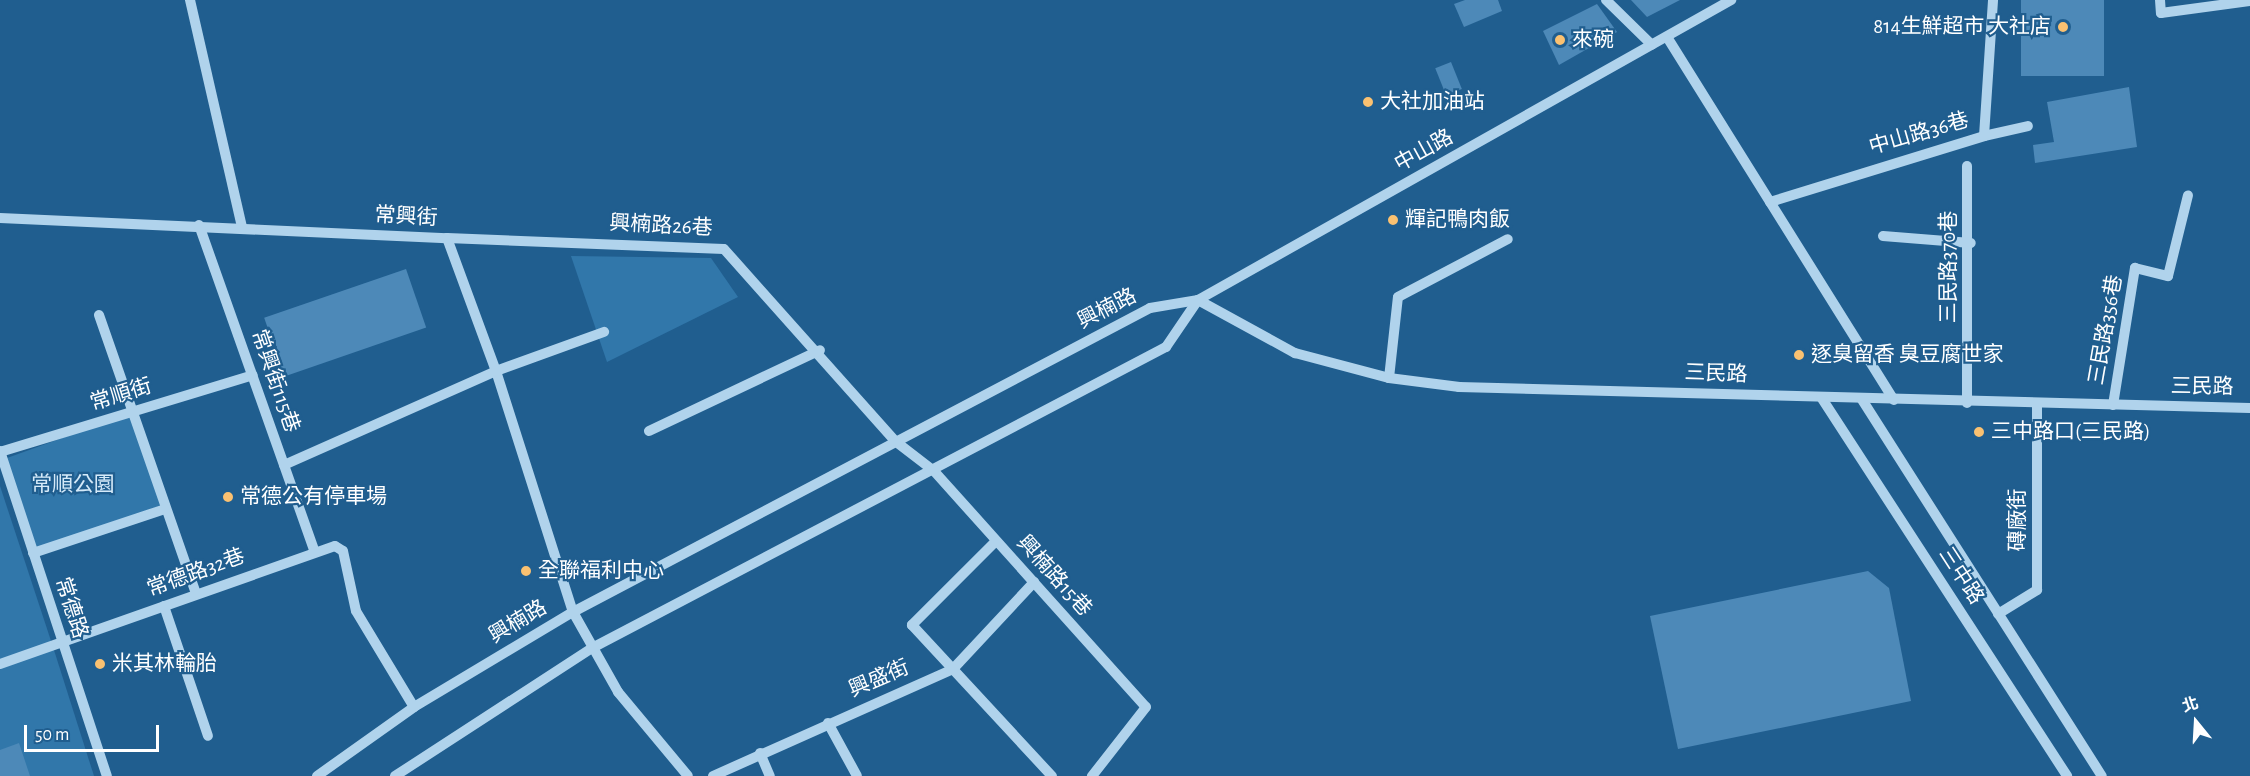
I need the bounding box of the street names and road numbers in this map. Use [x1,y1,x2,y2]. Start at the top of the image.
street label: 中山路36巷 [1866,108,1972,160]
street label: 中山路 [1390,125,1458,177]
street label: 常興街 [374,203,438,231]
street label: 興楠路26巷 [609,211,713,241]
street label: 三民路370巷 [1936,211,1962,323]
street label: 三民路356巷 [2084,273,2128,387]
street label: 興楠路 [1073,283,1141,335]
street label: 常興街115巷 [246,326,304,436]
street label: 三民路 [1684,360,1748,388]
street label: 常順街 [87,374,155,416]
street label: 三民路 [2170,374,2234,400]
street label: 磚廠街 [2005,489,2031,551]
street label: 興楠路15巷 [1011,530,1097,622]
street label: 三中路 [1933,543,1989,609]
street label: 常德路32巷 [144,544,248,602]
street label: 常德路 [49,574,93,642]
street label: 興楠路 [485,595,551,649]
street label: 興盛街 [845,655,913,703]

